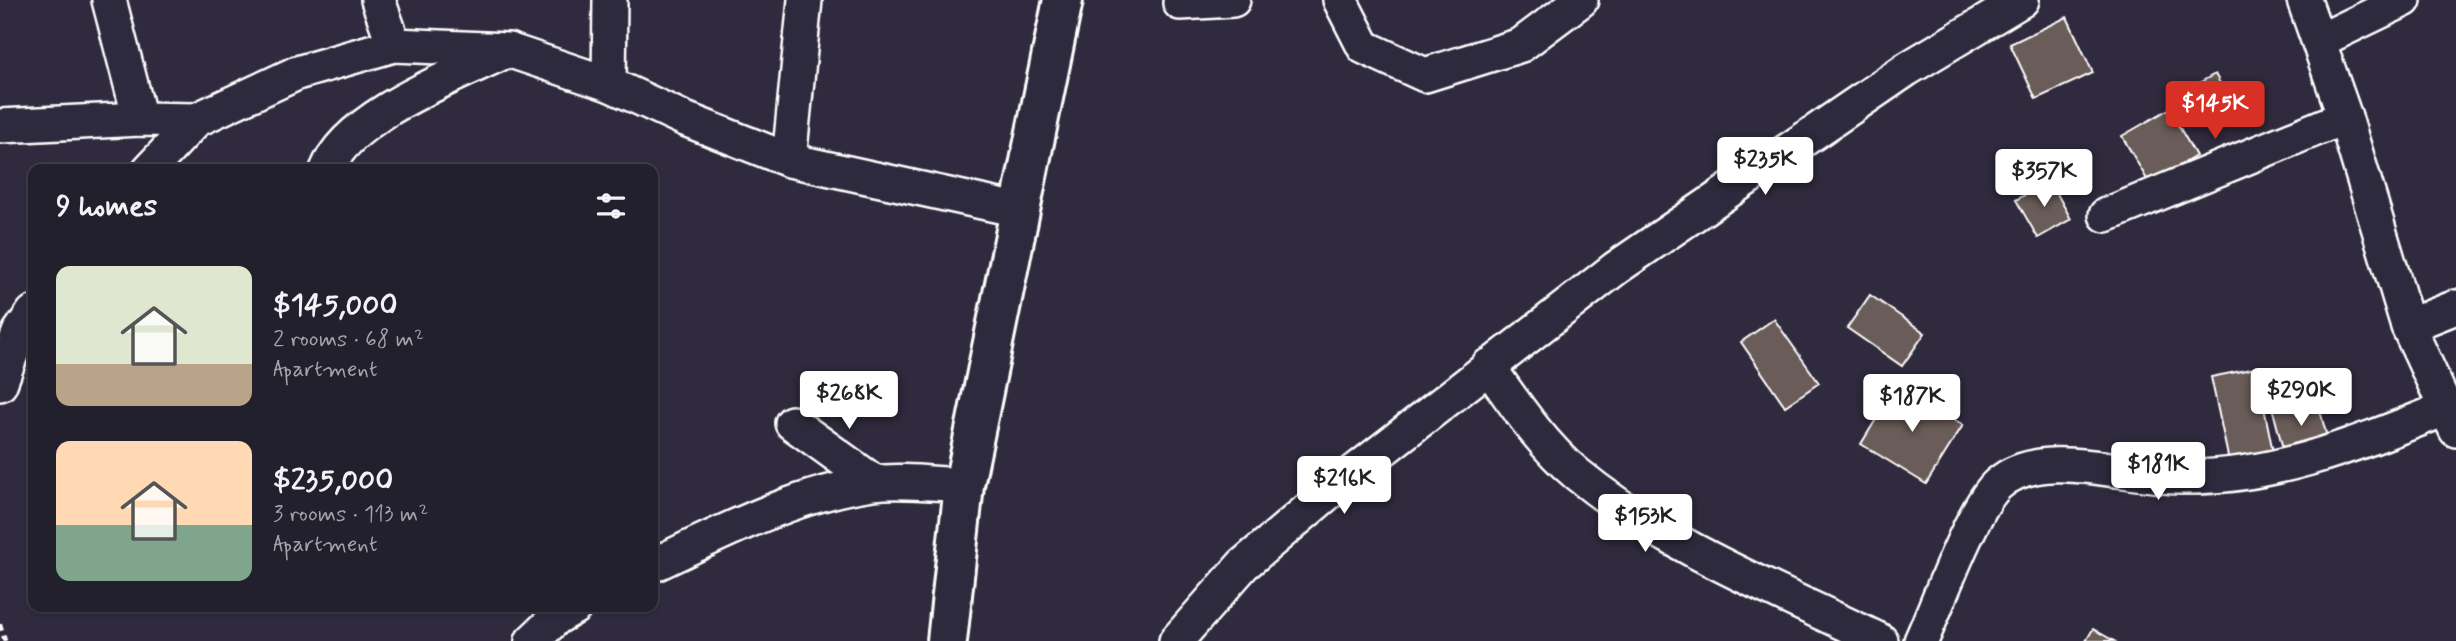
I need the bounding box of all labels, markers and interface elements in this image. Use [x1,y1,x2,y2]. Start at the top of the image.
pin: $145K [2166,82,2264,141]
text: $145K [2182,89,2248,119]
pin: $235K [1716,138,1814,197]
text: $235K [1733,145,1797,175]
pin: $357K [1995,150,2093,209]
text: $357K [2011,157,2077,187]
text: 9 homes [56,187,157,226]
icon: filters [592,187,630,225]
text: $145,000 [273,286,397,325]
icon: home [112,294,196,378]
text: 2 rooms · 68 m² [273,325,424,355]
text: Apartment [273,355,378,385]
pin: $290K [2252,368,2350,428]
pin: $268K [800,372,898,431]
pin: $187K [1863,374,1961,434]
text: $290K [2267,376,2335,406]
text: $268K [816,379,882,409]
text: $187K [1879,382,1945,412]
pin: $181K [2109,442,2207,502]
text: $181K [2127,450,2189,480]
pin: $216K [1295,456,1393,516]
text: $235,000 [273,461,393,500]
text: $216K [1313,464,1375,494]
icon: home [112,469,196,553]
pin: $153K [1596,494,1694,554]
text: 3 rooms · 113 m² [273,500,428,530]
text: $153K [1614,502,1676,532]
text: Apartment [273,530,378,560]

